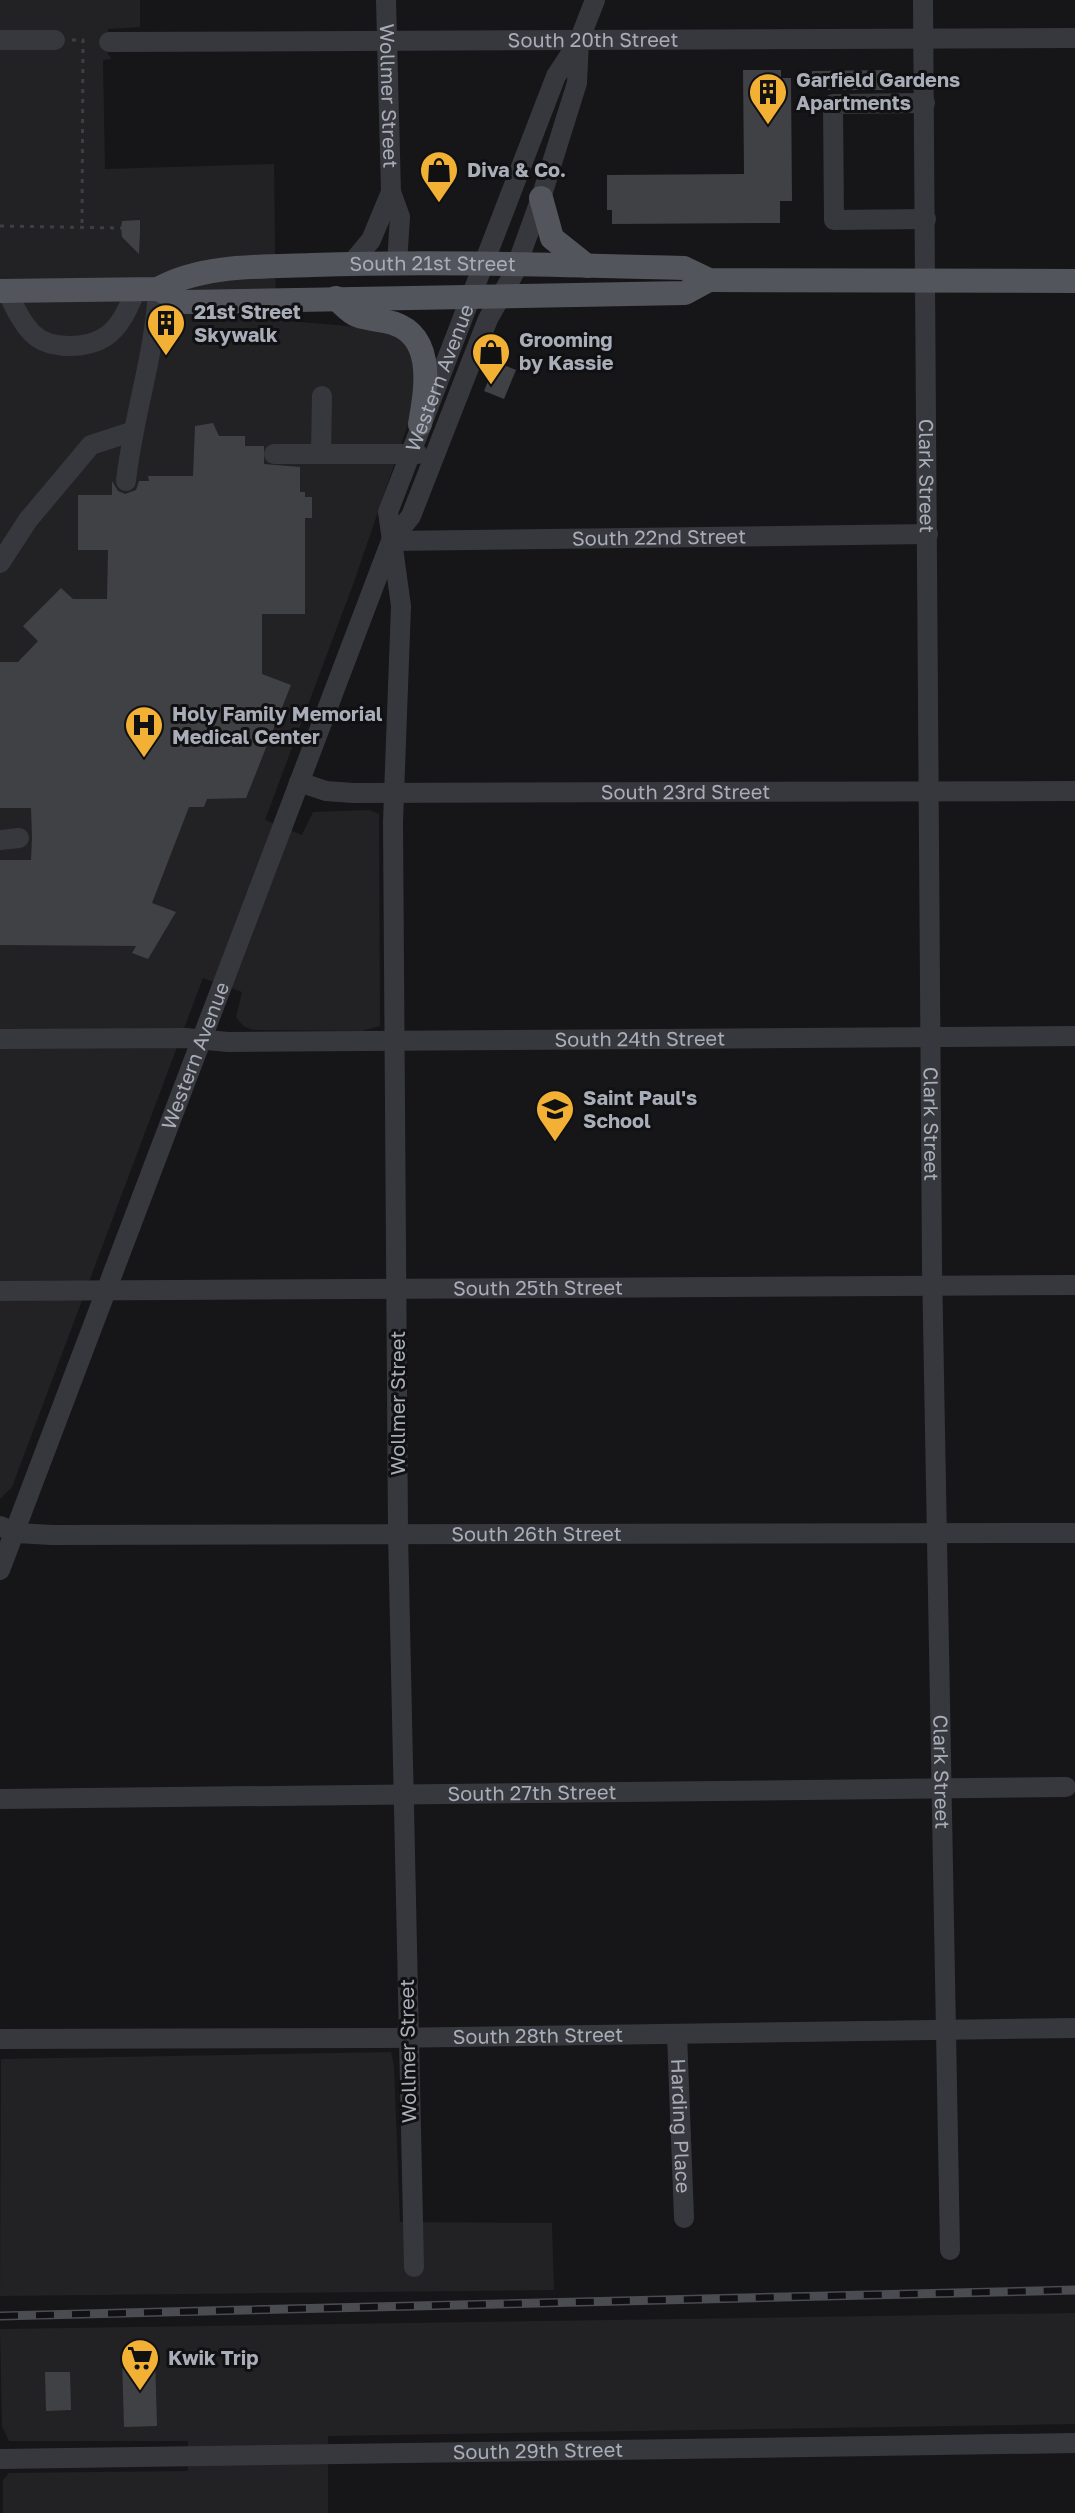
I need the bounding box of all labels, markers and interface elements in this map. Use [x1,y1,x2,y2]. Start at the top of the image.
street label: Wollmer Street [376,23,403,169]
street label: South 20th Street [508,27,678,51]
place label: Garfield Gardens Apartments [796,67,960,114]
building icon: Garfield Gardens Apartments [747,71,789,126]
shop icon: Diva & Co. [418,149,460,204]
place label: Diva & Co. [467,157,566,181]
street label: South 21st Street [349,250,516,275]
place label: 21st Street Skywalk [194,299,301,346]
street label: Western Avenue [400,300,478,455]
building icon: 21st Street Skywalk [145,302,187,357]
place label: Grooming by Kassie [519,327,614,374]
shop icon: Grooming by Kassie [470,331,512,386]
street label: Clark Street [915,419,940,533]
street label: South 22nd Street [572,523,746,550]
place label: Holy Family Memorial Medical Center [172,701,383,748]
hospital icon: Holy Family Memorial Medical Center [123,704,165,759]
street label: South 23rd Street [601,779,770,803]
street label: Western Avenue [156,978,233,1133]
street label: South 24th Street [554,1025,725,1051]
street label: Clark Street [920,1067,944,1181]
place label: Saint Paul's School [583,1085,697,1132]
school or university icon: Saint Paul's School [534,1088,576,1143]
street label: South 25th Street [453,1275,623,1299]
street label: Wollmer Street [385,1331,409,1475]
street label: South 26th Street [451,1521,622,1545]
street label: Clark Street [929,1714,955,1829]
street label: South 27th Street [447,1779,617,1805]
street label: Wollmer Street [394,1979,420,2123]
street label: South 28th Street [453,2022,623,2048]
street label: Harding Place [667,2058,696,2194]
supermarket icon: Kwik Trip [119,2337,161,2392]
place label: Kwik Trip [168,2345,258,2369]
street label: South 29th Street [453,2437,623,2463]

